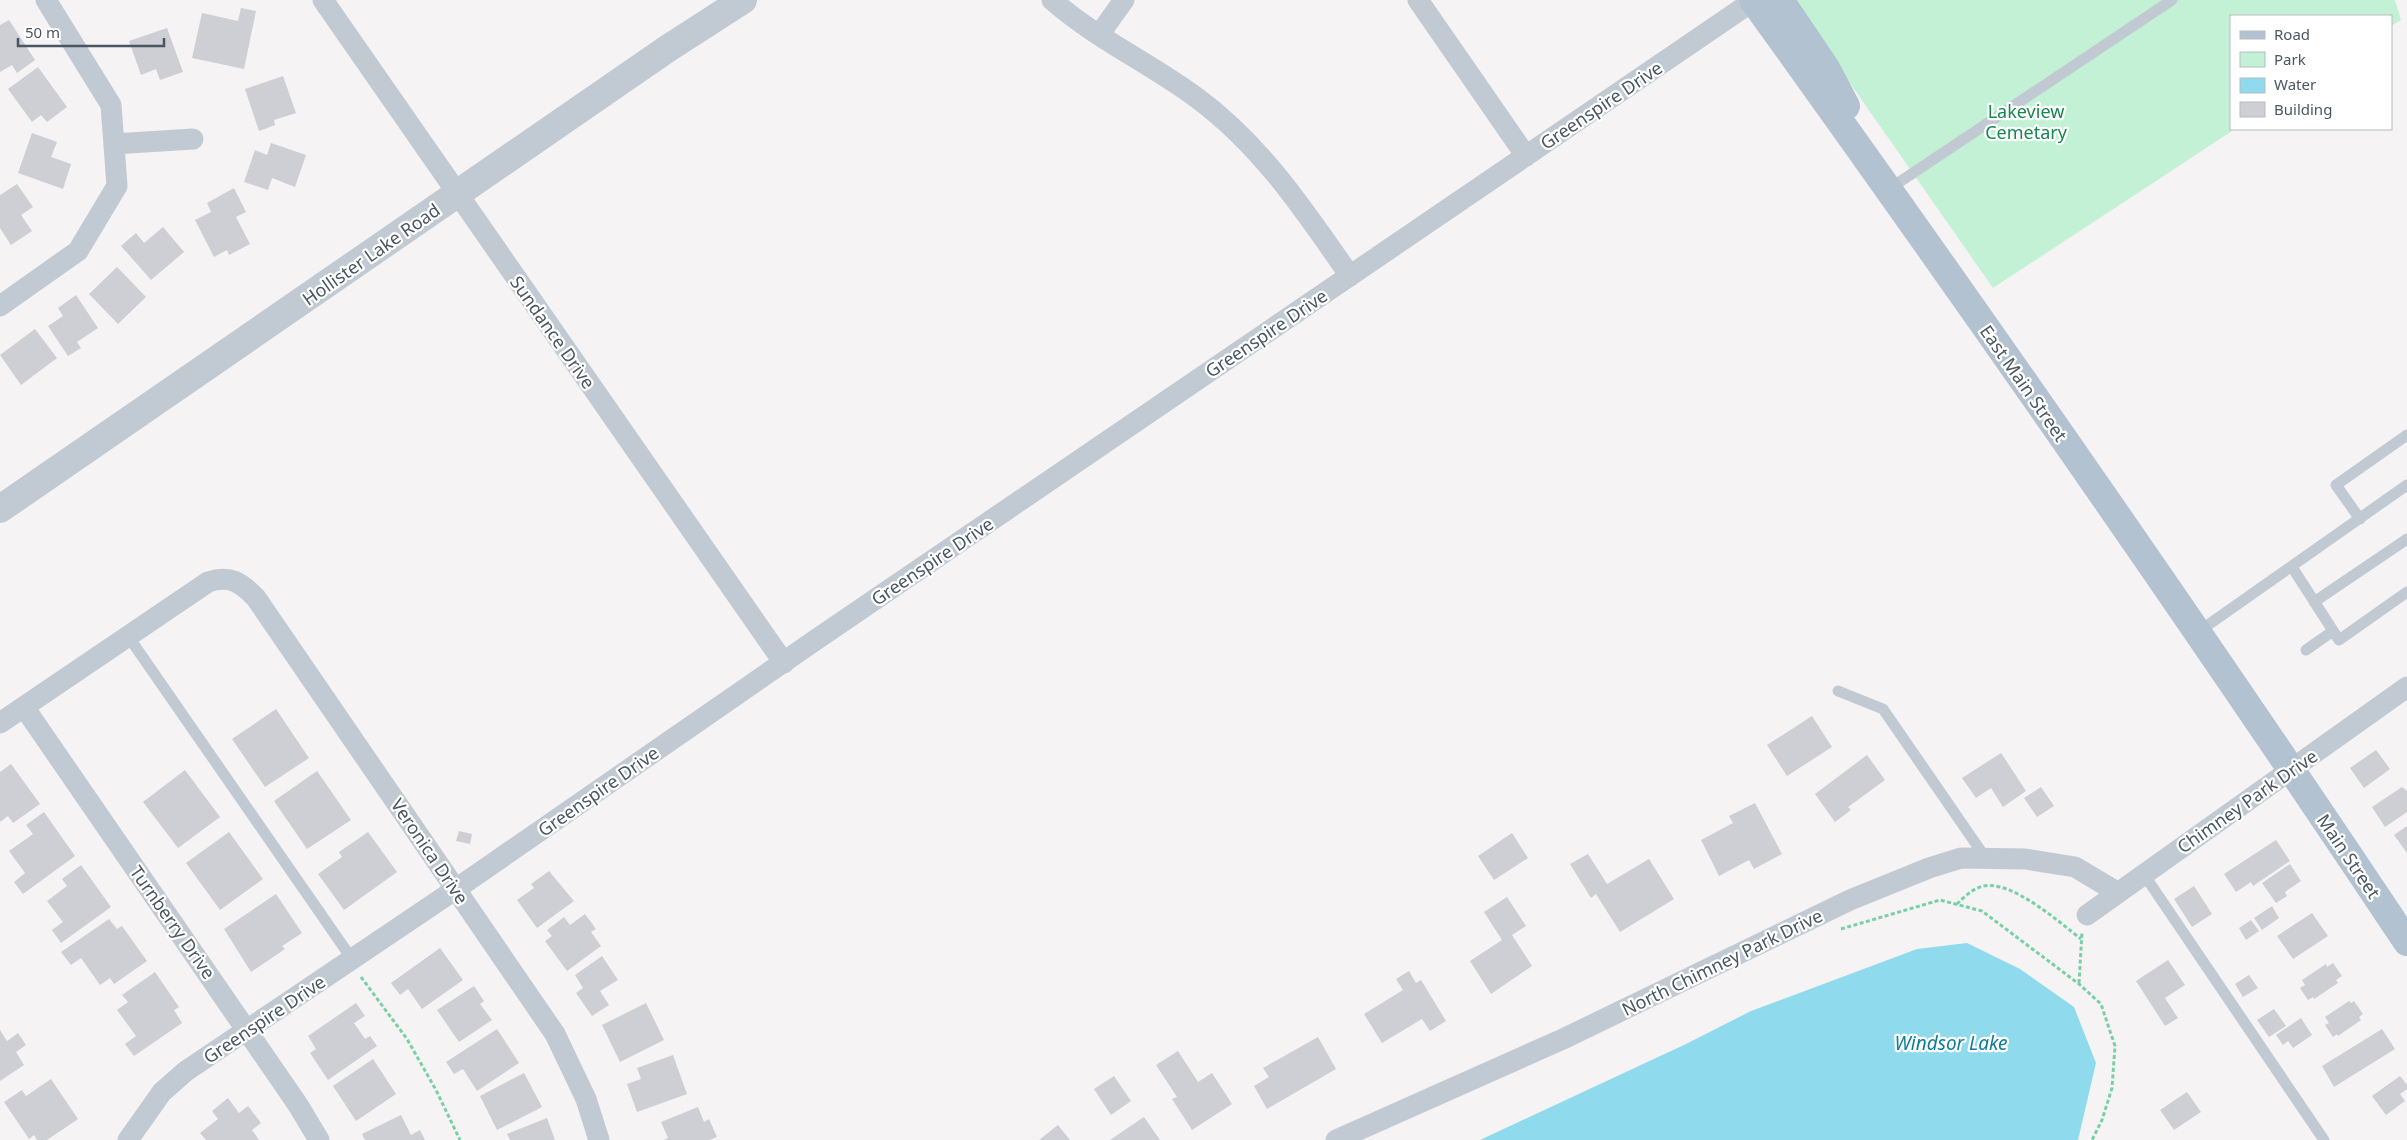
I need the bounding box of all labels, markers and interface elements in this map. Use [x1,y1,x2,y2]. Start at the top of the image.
scale bar [18,15,164,47]
legend [2230,15,2392,130]
text: 50 m [25,22,60,42]
text: Road [2274,24,2310,44]
text: Park [2274,49,2306,69]
street label: Greenspire Drive [1535,55,1667,155]
text: Water [2274,74,2316,94]
park label: Lakeview Cemetary [1985,99,2068,144]
text: Building [2274,99,2332,119]
street label: Hollister Lake Road [297,197,445,311]
street label: Sundance Drive [505,271,601,393]
street label: Greenspire Drive [1200,283,1332,383]
street label: East Main Street [1975,320,2073,446]
street label: Greenspire Drive [866,511,998,611]
street label: Greenspire Drive [533,740,663,842]
street label: Chimney Park Drive [2172,744,2322,858]
street label: Veronica Drive [386,794,474,908]
street label: Main Street [2312,809,2386,903]
street label: Turnberry Drive [125,861,221,983]
street label: North Chimney Park Drive [1618,903,1826,1021]
street label: Greenspire Drive [198,969,330,1069]
water label: Windsor Lake [1895,1030,2007,1056]

